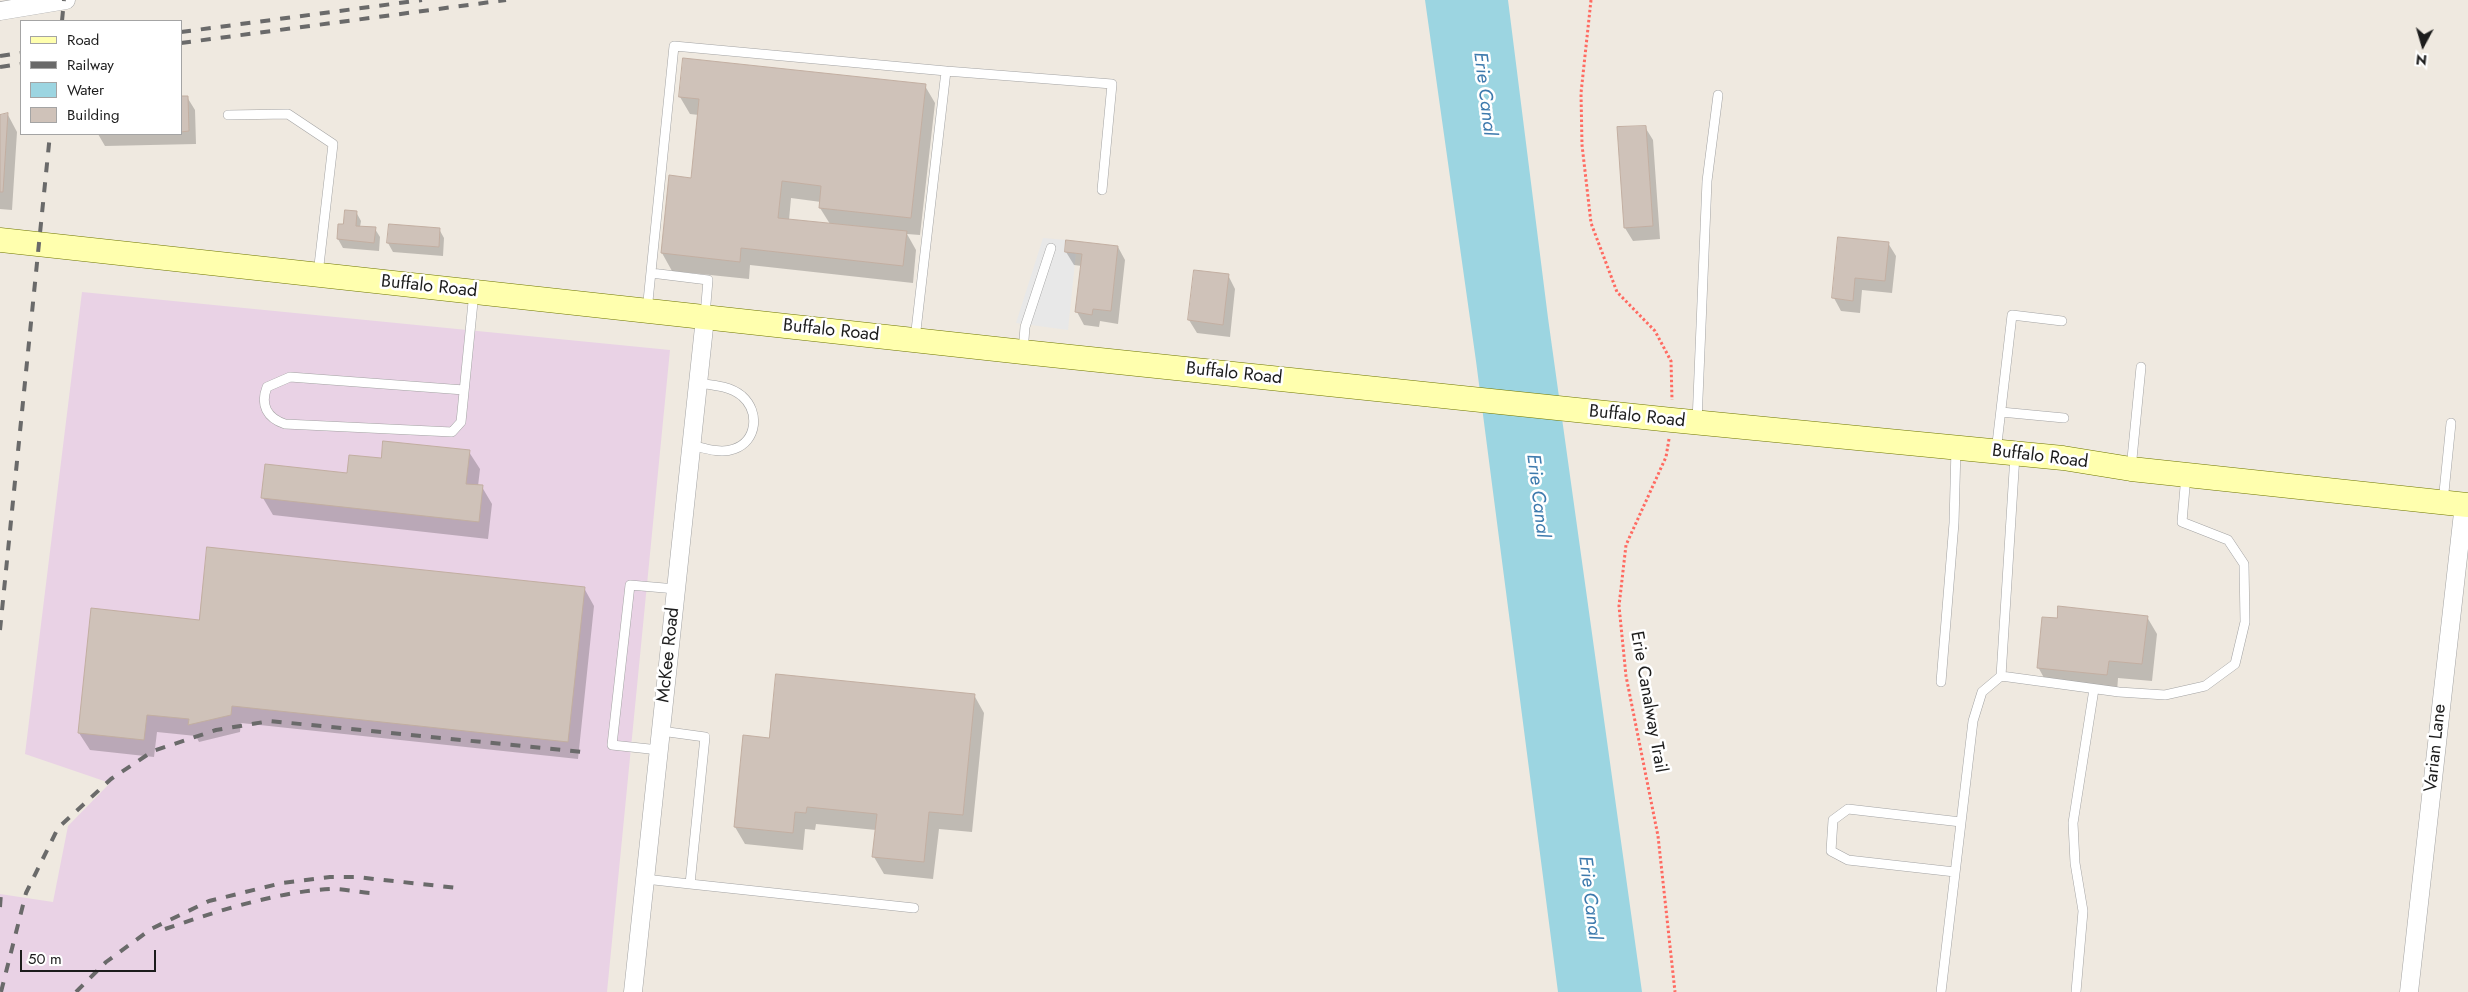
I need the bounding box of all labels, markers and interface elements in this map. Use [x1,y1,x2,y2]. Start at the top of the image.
legend [20,20,182,135]
north arrow [2398,20,2448,70]
text: Road [67,29,99,51]
text: N [2415,49,2428,70]
water label: Erie Canal [1468,51,1500,137]
text: Railway [67,54,114,76]
text: Water [67,79,104,101]
text: Building [67,104,119,126]
street label: Buffalo Road [380,271,478,303]
street label: Buffalo Road [782,315,880,347]
street label: Buffalo Road [1185,358,1283,390]
street label: Buffalo Road [1588,401,1686,433]
street label: Buffalo Road [1991,440,2089,474]
water label: Erie Canal [1521,453,1553,539]
street label: McKee Road [653,606,685,704]
street label: Erie Canalway Trail [1625,630,1671,774]
street label: Varian Lane [2421,703,2451,793]
water label: Erie Canal [1573,855,1605,941]
scale bar [22,940,159,972]
text: 50 m [28,948,62,970]

